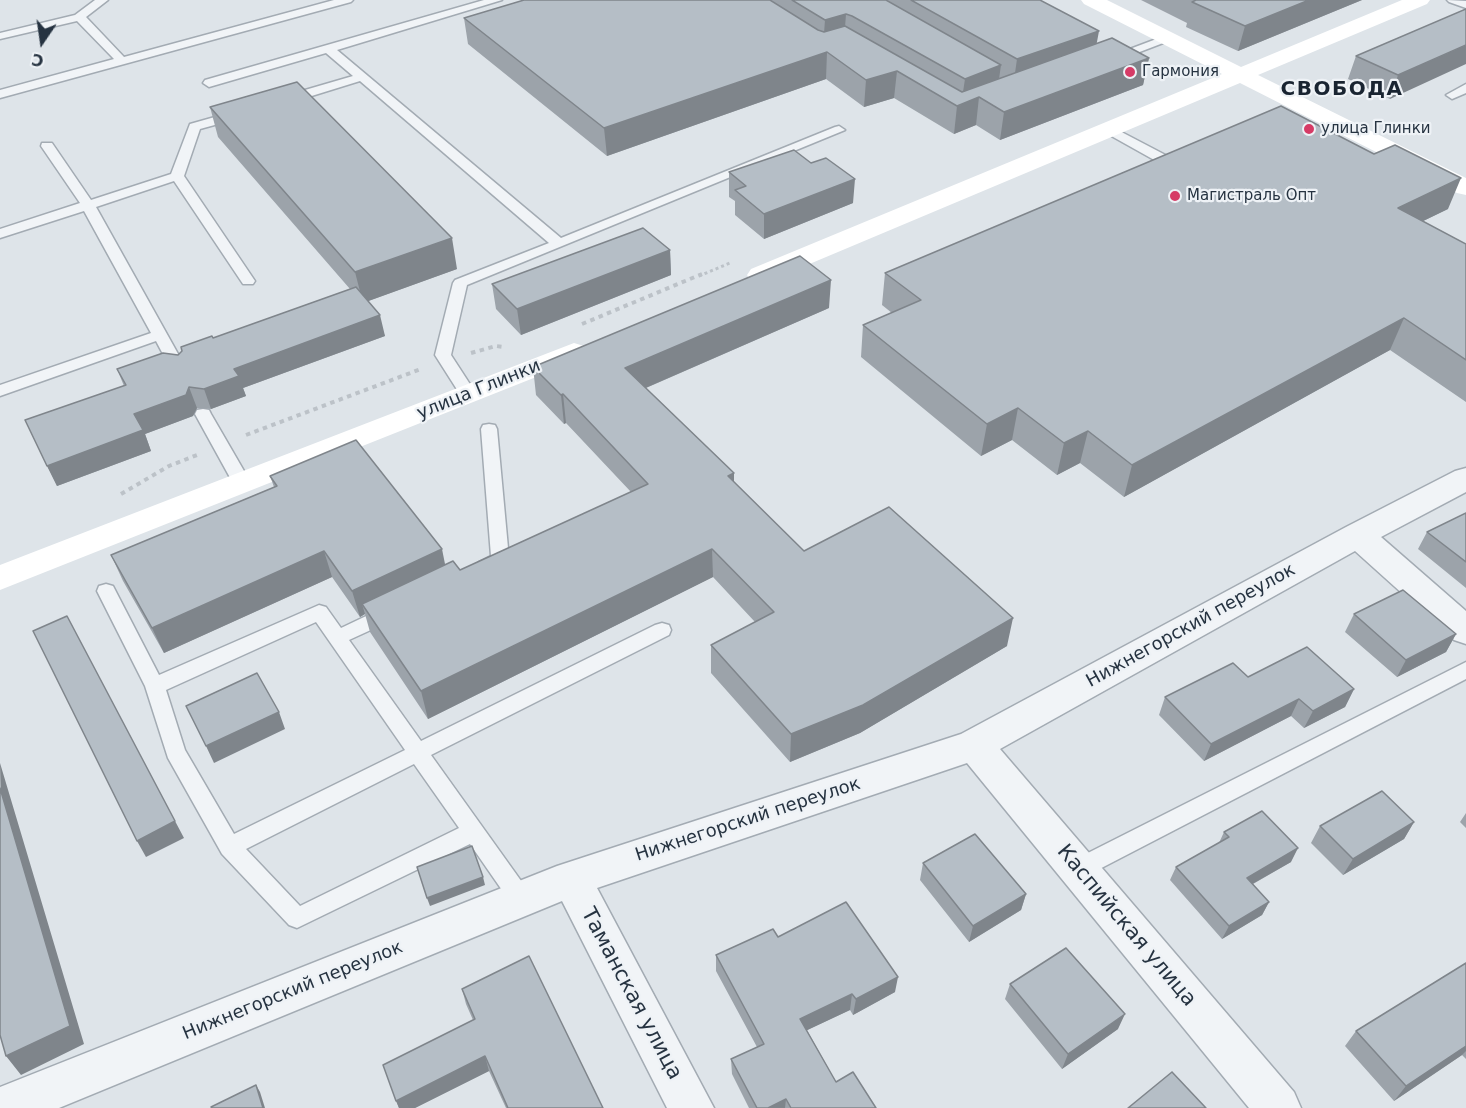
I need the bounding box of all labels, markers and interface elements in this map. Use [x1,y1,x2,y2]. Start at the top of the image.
north arrow [12,12,72,72]
text: С [30,49,46,71]
place label: Гармония [1142,63,1219,81]
marker: Гармония [1123,65,1137,79]
district label: СВОБОДА [1281,78,1403,102]
place label: улица Глинки [1321,120,1430,138]
marker: улица Глинки [1302,122,1316,136]
place label: Магистраль Опт [1187,187,1316,205]
marker: Магистраль Опт [1168,189,1182,203]
street label: улица Глинки [414,355,544,425]
street label: Нижнегорский переулок [1083,559,1299,693]
street label: Нижнегорский переулок [633,773,863,867]
street label: Каспийская улица [1051,840,1201,1012]
street label: Таманская улица [575,904,687,1084]
street label: Нижнегорский переулок [180,937,406,1045]

